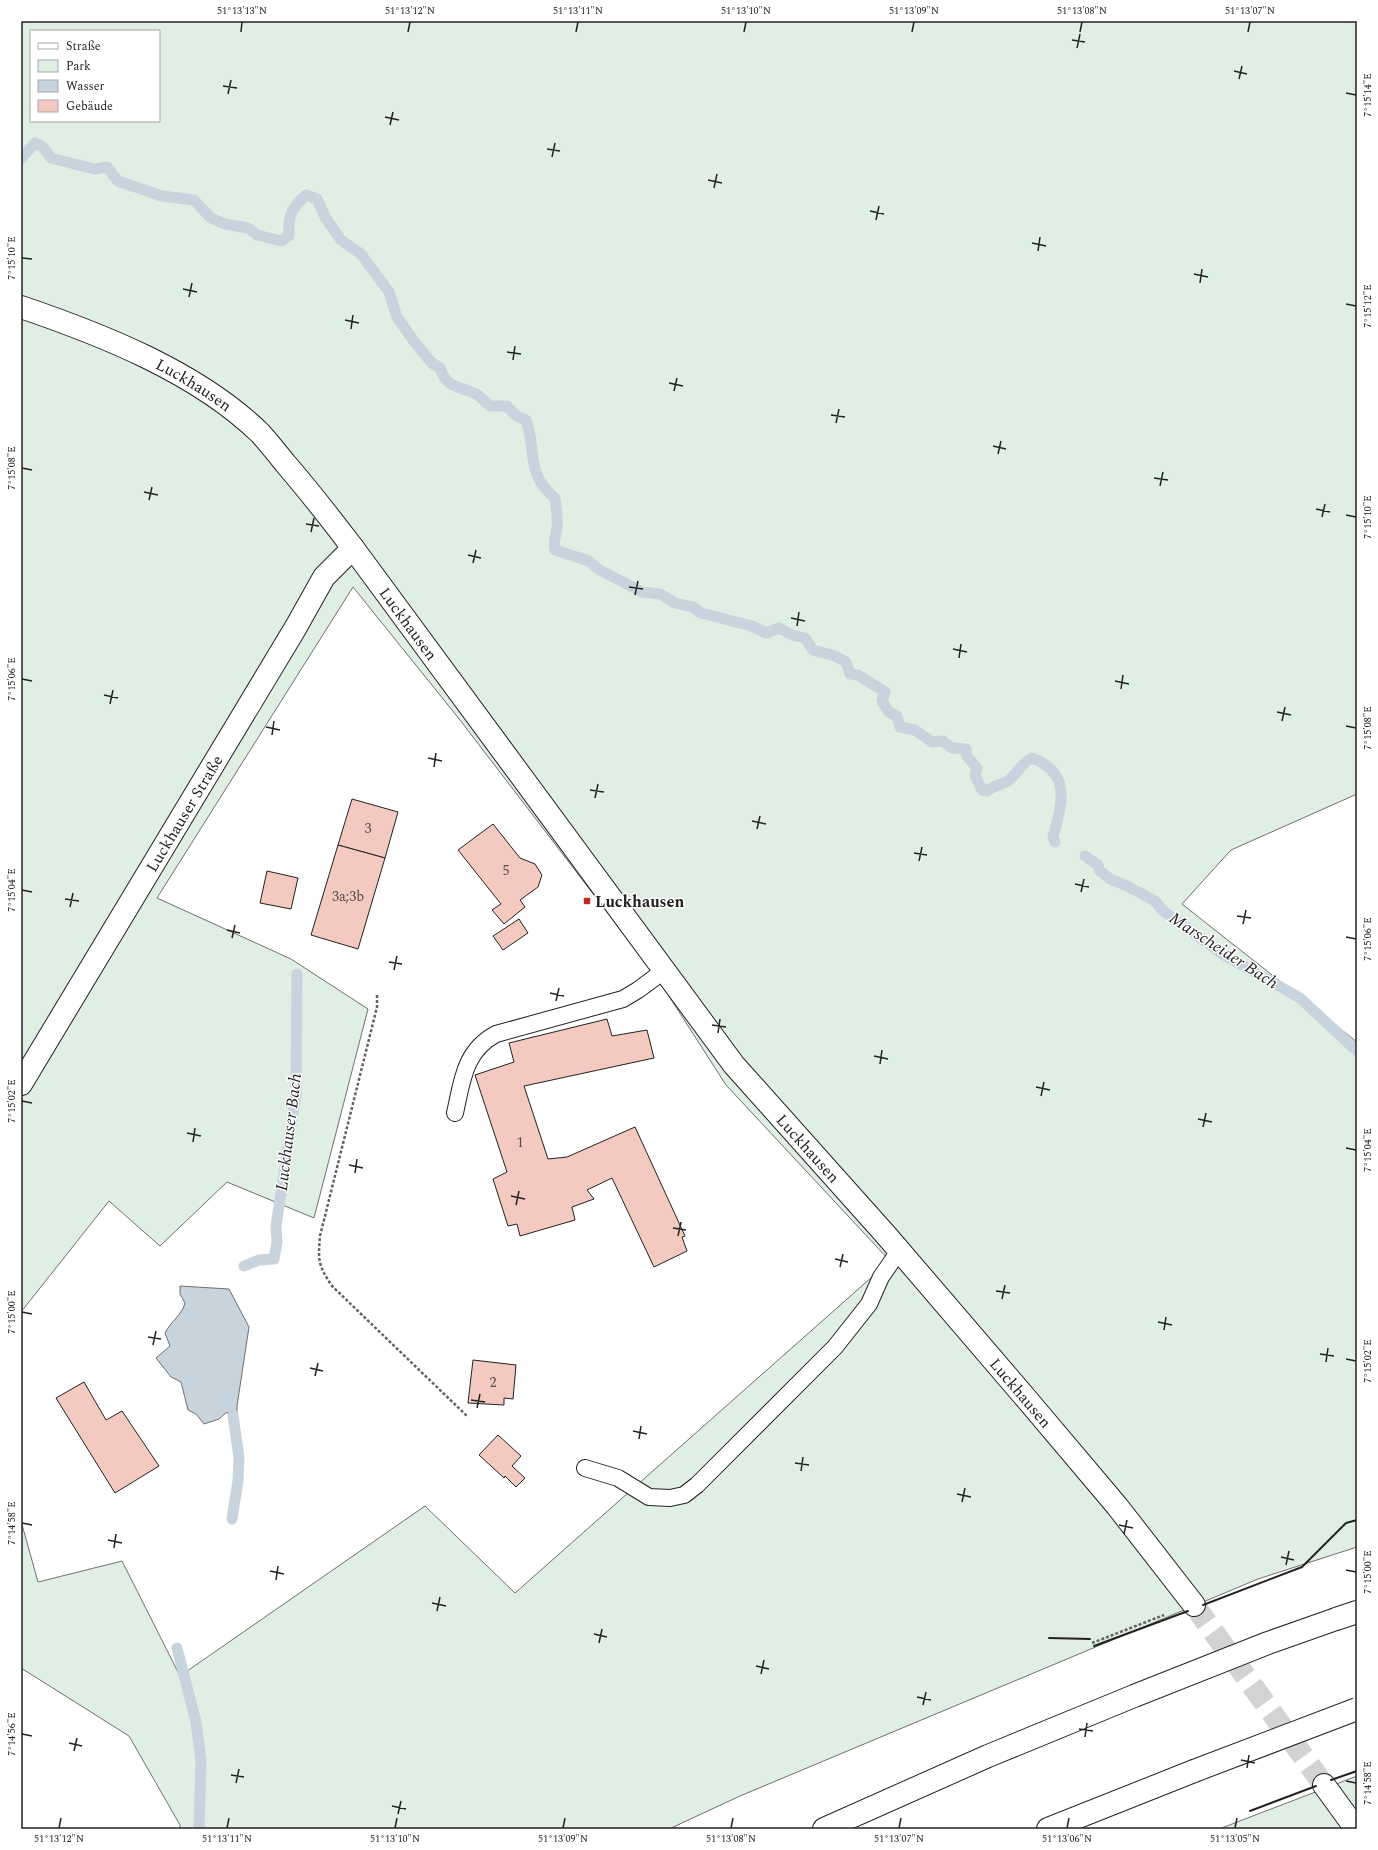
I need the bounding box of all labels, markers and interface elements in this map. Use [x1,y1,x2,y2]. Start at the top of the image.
text: 51°13'13"N [217,3,267,19]
text: 51°13'12"N [385,3,435,19]
text: 51°13'11"N [553,3,603,19]
text: 51°13'10"N [721,3,771,19]
text: 51°13'09"N [889,3,939,19]
text: 51°13'08"N [1057,3,1107,19]
text: 51°13'07"N [1225,3,1275,19]
legend [30,30,160,122]
text: Straße [66,37,101,56]
text: Park [66,57,91,76]
text: 7°15'14"E [1360,73,1376,117]
text: Wasser [66,77,104,96]
text: Gebäude [66,97,113,116]
text: 7°15'10"E [4,236,20,280]
text: 7°15'12"E [1360,284,1376,328]
street label: Luckhausen [151,353,237,418]
text: 7°15'08"E [4,446,20,490]
text: 7°15'10"E [1360,495,1376,539]
street label: Luckhausen [373,583,443,666]
text: 7°15'06"E [4,657,20,701]
text: 7°15'08"E [1360,706,1376,750]
street label: Luckhauser Straße [140,751,229,877]
house number: 3 [365,818,372,839]
house number: 5 [503,860,510,881]
text: 7°15'04"E [4,868,20,912]
house number: 3a;3b [332,886,364,907]
place label: Luckhausen [595,890,685,914]
marker: Luckhausen [582,896,592,906]
water label: Marscheider Bach [1164,906,1283,996]
text: 7°15'06"E [1360,917,1376,961]
water label: Luckhauser Bach [269,1072,309,1192]
text: 7°15'02"E [4,1079,20,1123]
street label: Luckhausen [770,1109,845,1189]
text: 7°15'04"E [1360,1128,1376,1172]
house number: 1 [517,1132,524,1153]
text: 7°15'00"E [4,1290,20,1334]
text: 7°15'02"E [1360,1339,1376,1383]
street label: Luckhausen [983,1353,1057,1434]
house number: 2 [490,1372,497,1393]
text: 7°14'58"E [4,1501,20,1545]
text: 7°15'00"E [1360,1550,1376,1594]
text: 7°14'56"E [4,1712,20,1756]
text: 7°14'58"E [1360,1761,1376,1805]
text: 51°13'12"N [34,1831,84,1847]
text: 51°13'11"N [202,1831,252,1847]
text: 51°13'10"N [370,1831,420,1847]
text: 51°13'09"N [538,1831,588,1847]
text: 51°13'08"N [706,1831,756,1847]
text: 51°13'07"N [874,1831,924,1847]
text: 51°13'06"N [1042,1831,1092,1847]
text: 51°13'05"N [1210,1831,1260,1847]

